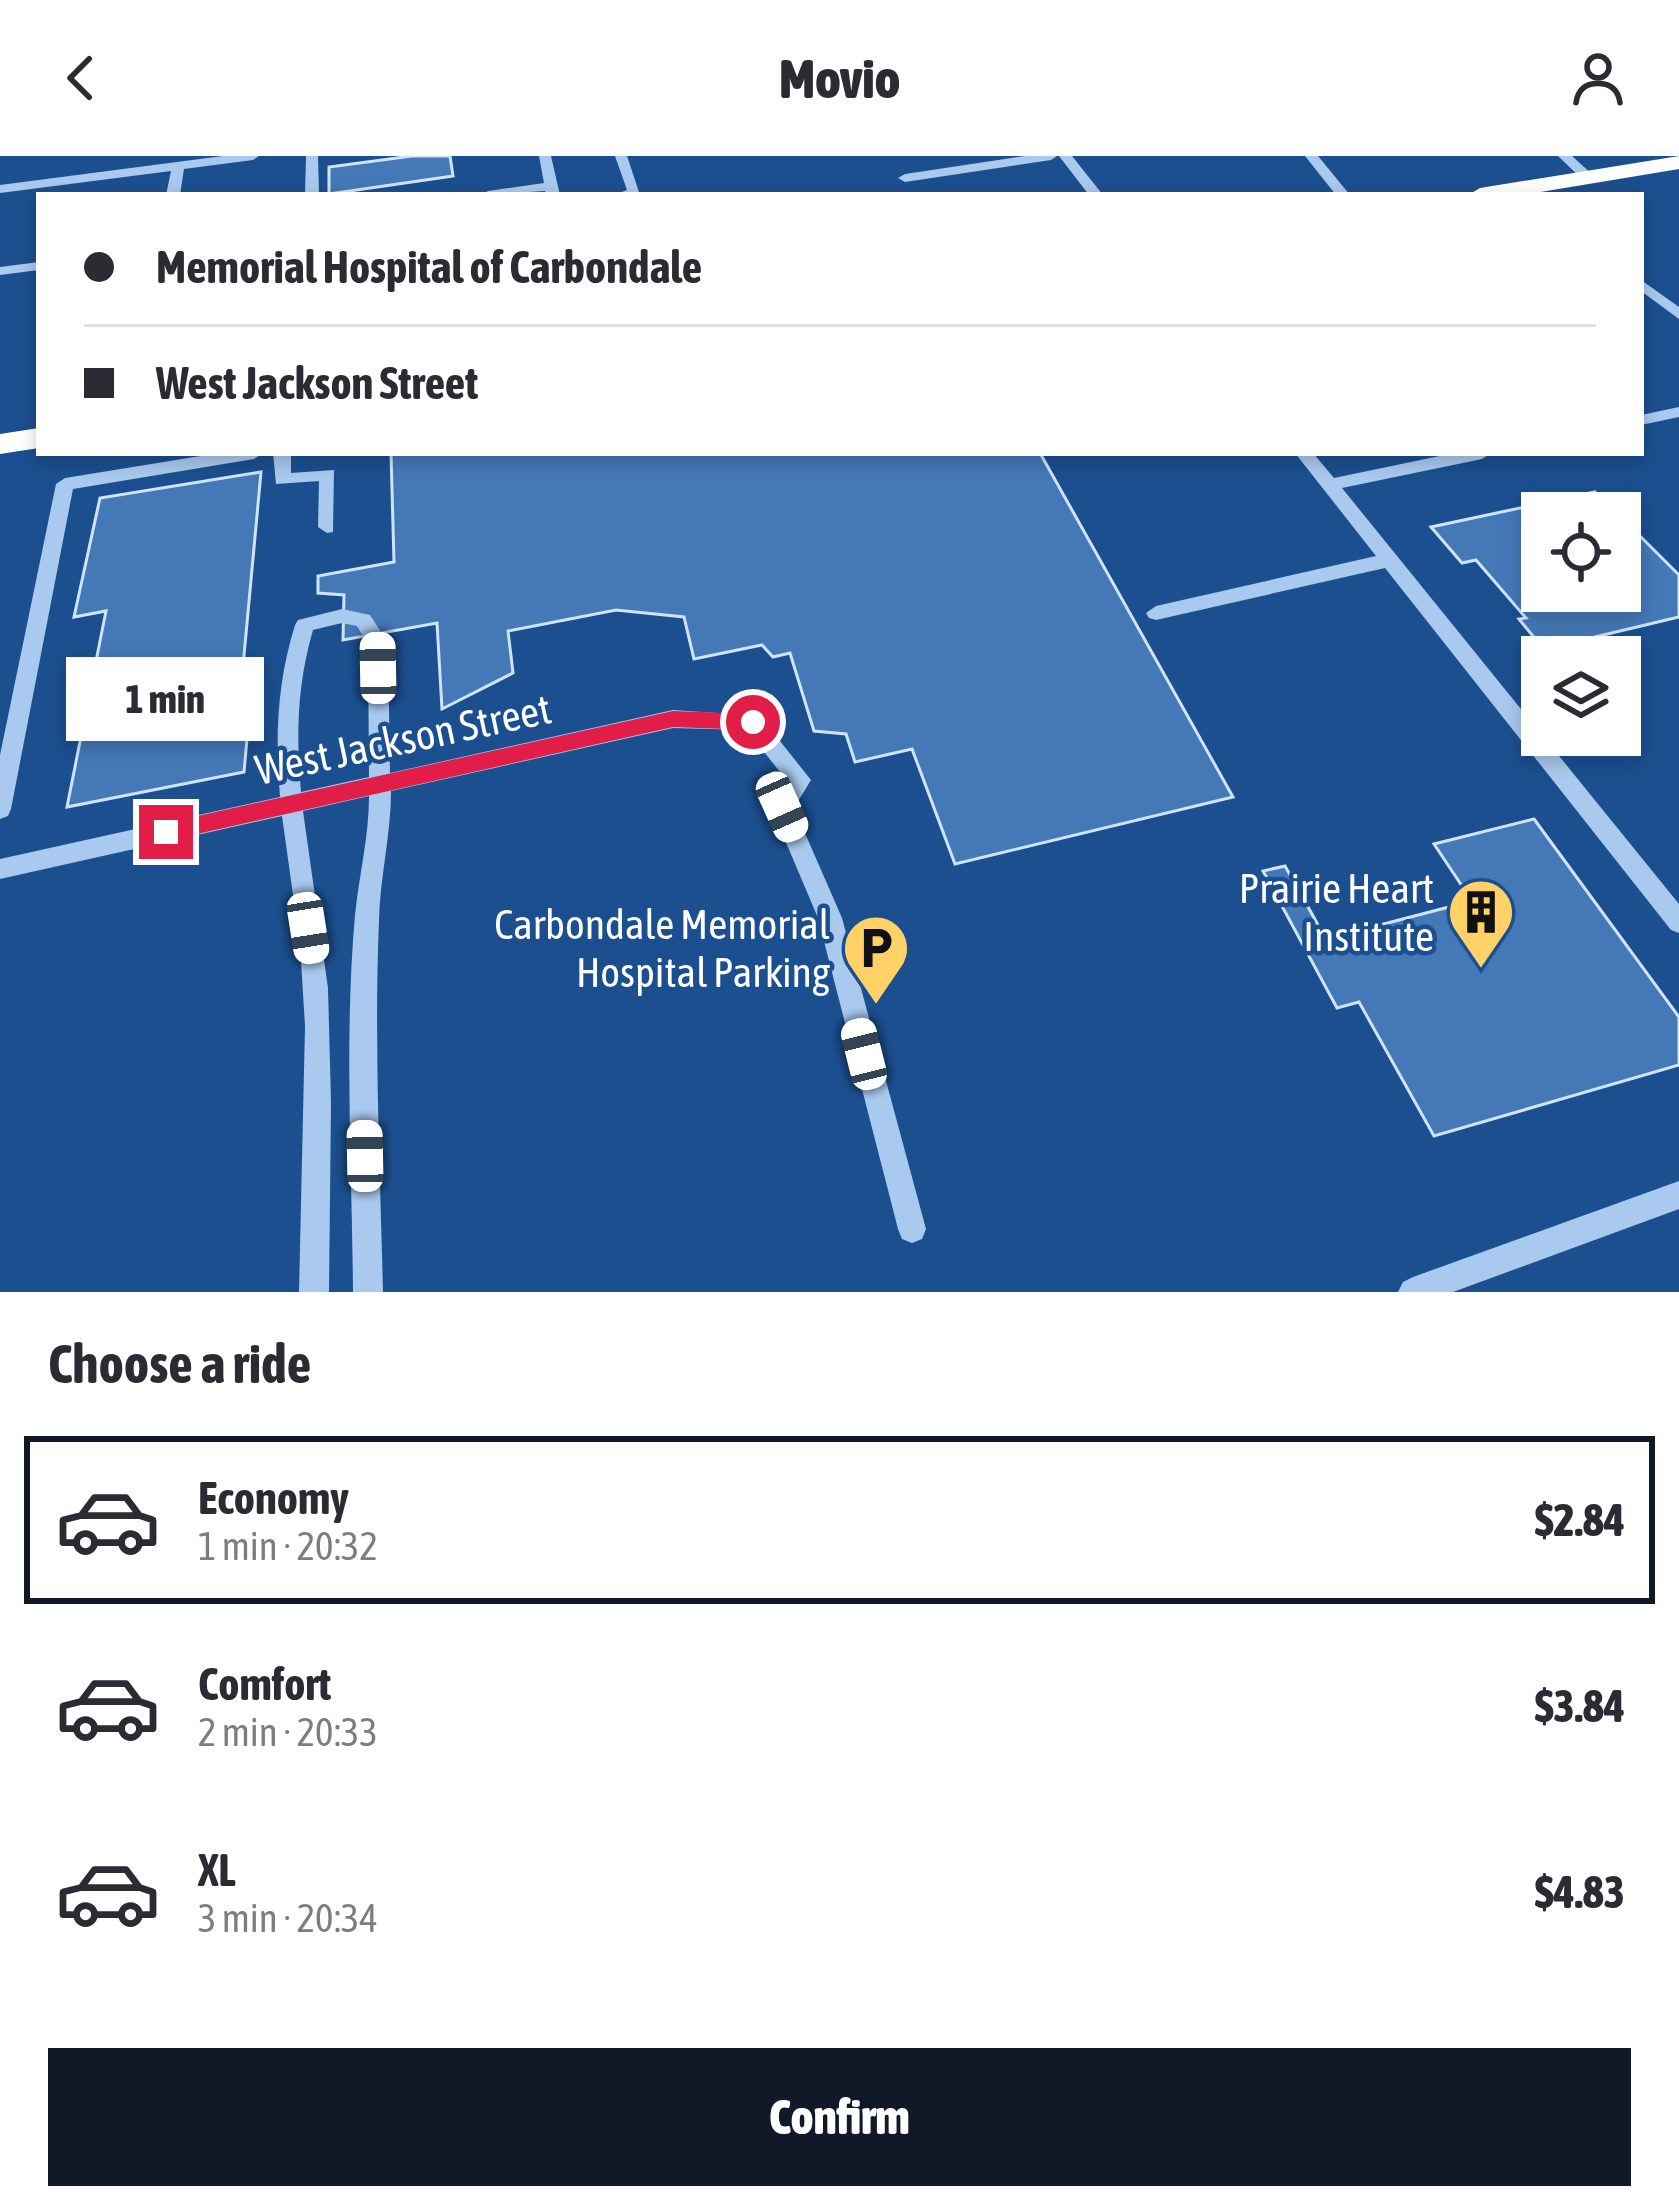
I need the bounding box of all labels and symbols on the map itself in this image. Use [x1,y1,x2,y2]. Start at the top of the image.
car [359,632,397,704]
callout: 1 min [67,658,265,742]
street label: West Jackson Street [251,684,555,794]
route start [726,695,780,749]
car [751,767,813,847]
route end [139,805,193,859]
place label: Prairie Heart Institute [1239,864,1434,960]
building icon: Prairie Heart Institute [1446,877,1516,971]
car [285,890,331,966]
place label: Carbondale Memorial Hospital Parking [494,900,830,996]
parking icon: Carbondale Memorial Hospital Parking [841,913,911,1007]
car [838,1015,890,1093]
car [346,1120,384,1192]

